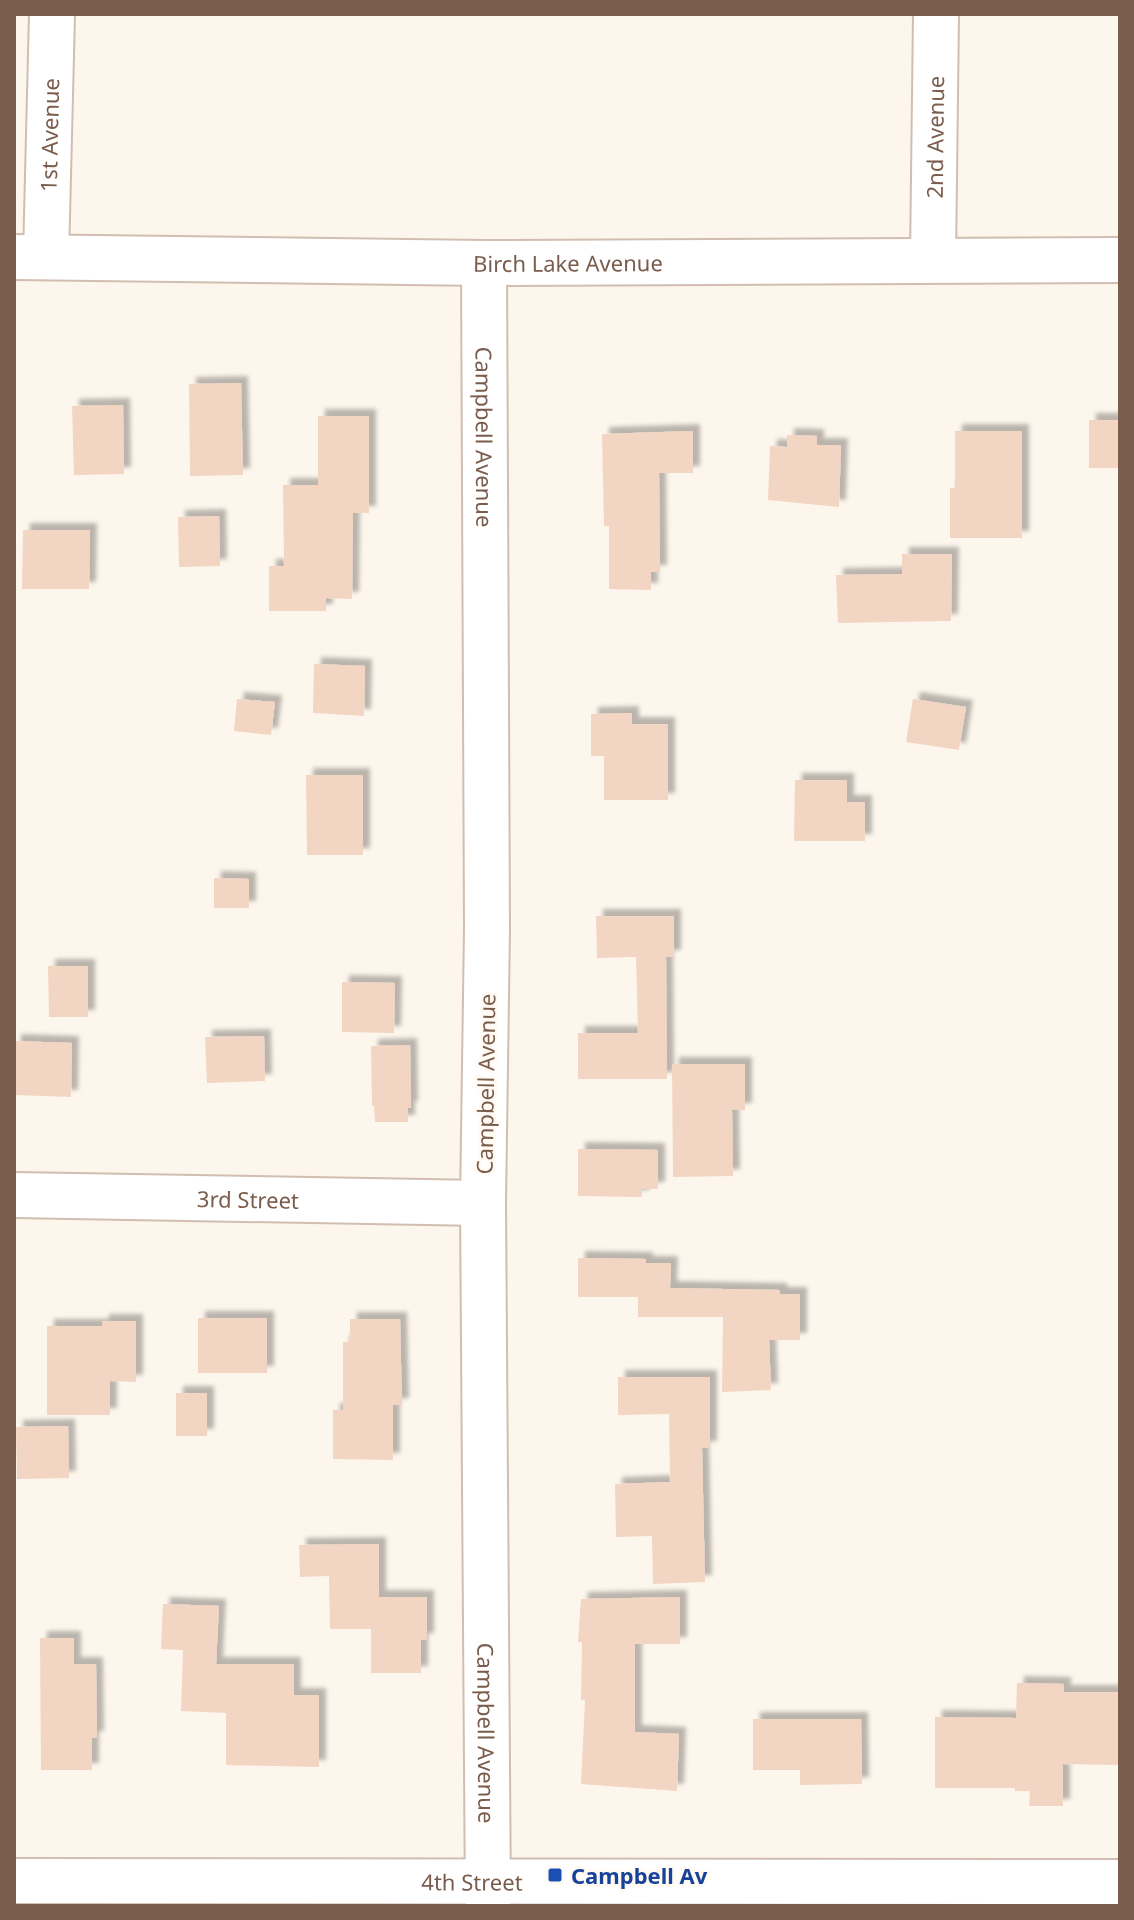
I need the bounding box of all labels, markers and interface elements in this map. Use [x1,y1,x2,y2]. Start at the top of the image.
street label: 2nd Avenue [919,75,950,199]
street label: 1st Avenue [33,78,65,192]
street label: Birch Lake Avenue [473,247,663,278]
street label: Campbell Avenue [469,347,500,527]
street label: Campbell Avenue [468,993,502,1175]
street label: 3rd Street [197,1183,299,1215]
street label: Campbell Avenue [471,1642,502,1823]
place label: Campbell Av [571,1860,708,1890]
street label: 4th Street [421,1866,523,1896]
marker: Campbell Av [546,1866,564,1884]

